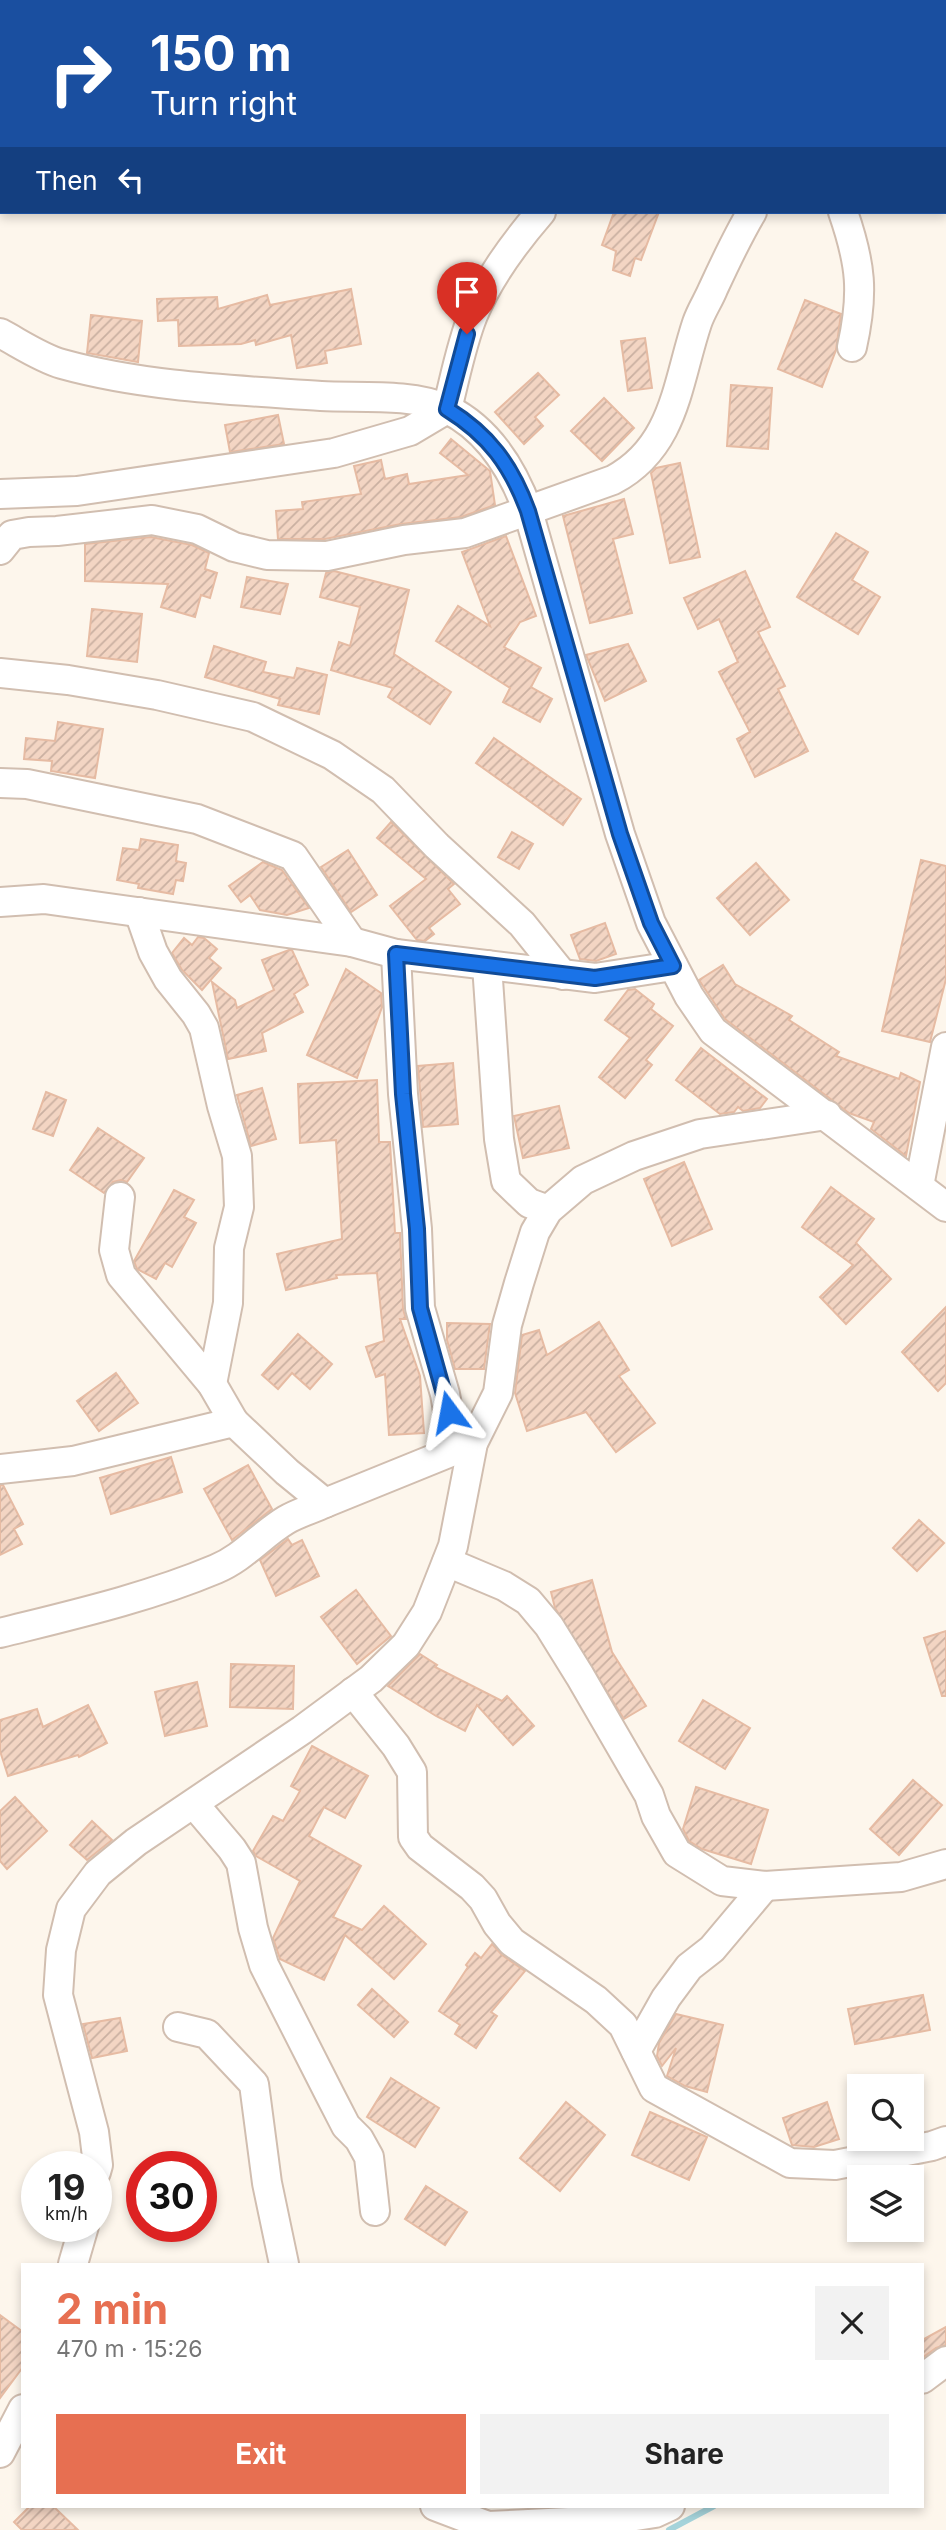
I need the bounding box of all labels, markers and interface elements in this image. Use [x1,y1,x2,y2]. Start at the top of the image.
text: 150 m [150,24,292,83]
icon: right [35,28,126,119]
text: Turn right [150,84,297,123]
icon: left [112,161,150,199]
text: Then [35,165,98,196]
pin [437,262,497,334]
icon: arrive [448,273,486,311]
position arrow [412,1375,486,1449]
map controls [847,2074,924,2242]
button: search [847,2074,924,2151]
speed limit sign: 30 [126,2151,217,2242]
button: layers [847,2165,924,2242]
text: 19 [48,2166,85,2208]
text: km/h [45,2203,88,2224]
text: 2 min [56,2283,168,2334]
button: close [815,2286,889,2360]
text: 470 m · 15:26 [56,2335,202,2363]
button: Exit [56,2414,466,2494]
button: Share [480,2414,889,2494]

